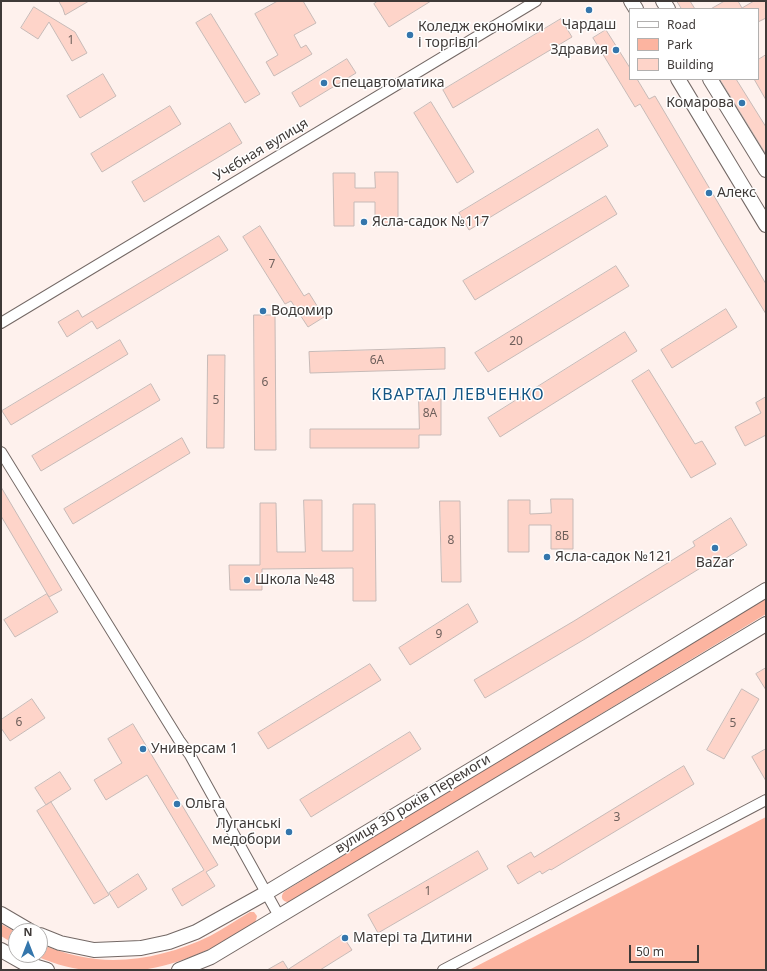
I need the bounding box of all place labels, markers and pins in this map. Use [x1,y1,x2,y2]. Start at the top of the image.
marker: Чардаш [584,5,594,15]
place label: Чардаш [562,17,616,33]
place label: Коледж економіки і торгівлі [418,19,544,52]
marker: Коледж економіки і торгівлі [405,30,415,40]
place label: Здравия [550,42,608,58]
marker: Здравия [611,45,621,55]
place label: Спецавтоматика [332,75,444,91]
marker: Спецавтоматика [319,78,329,88]
place label: Комарова [666,95,734,111]
marker: Комарова [737,98,747,108]
place label: Алекс [717,185,756,201]
marker: Алекс [704,188,714,198]
place label: Ясла-садок №117 [372,214,489,230]
marker: Ясла-садок №117 [359,217,369,227]
place label: Водомир [271,303,333,319]
marker: Водомир [258,306,268,316]
marker: BaZar [710,543,720,553]
place label: Ясла-садок №121 [555,549,672,565]
marker: Ясла-садок №121 [542,552,552,562]
place label: BaZar [696,555,734,571]
place label: Школа №48 [255,572,335,588]
marker: Школа №48 [242,575,252,585]
place label: Универсам 1 [151,741,238,757]
marker: Универсам 1 [138,744,148,754]
place label: Ольга [185,796,225,812]
marker: Ольга [172,799,182,809]
place label: Луганські медобори [212,816,281,848]
marker: Луганські медобори [284,827,294,837]
place label: Матері та Дитини [353,930,473,946]
marker: Матері та Дитини [340,933,350,943]

